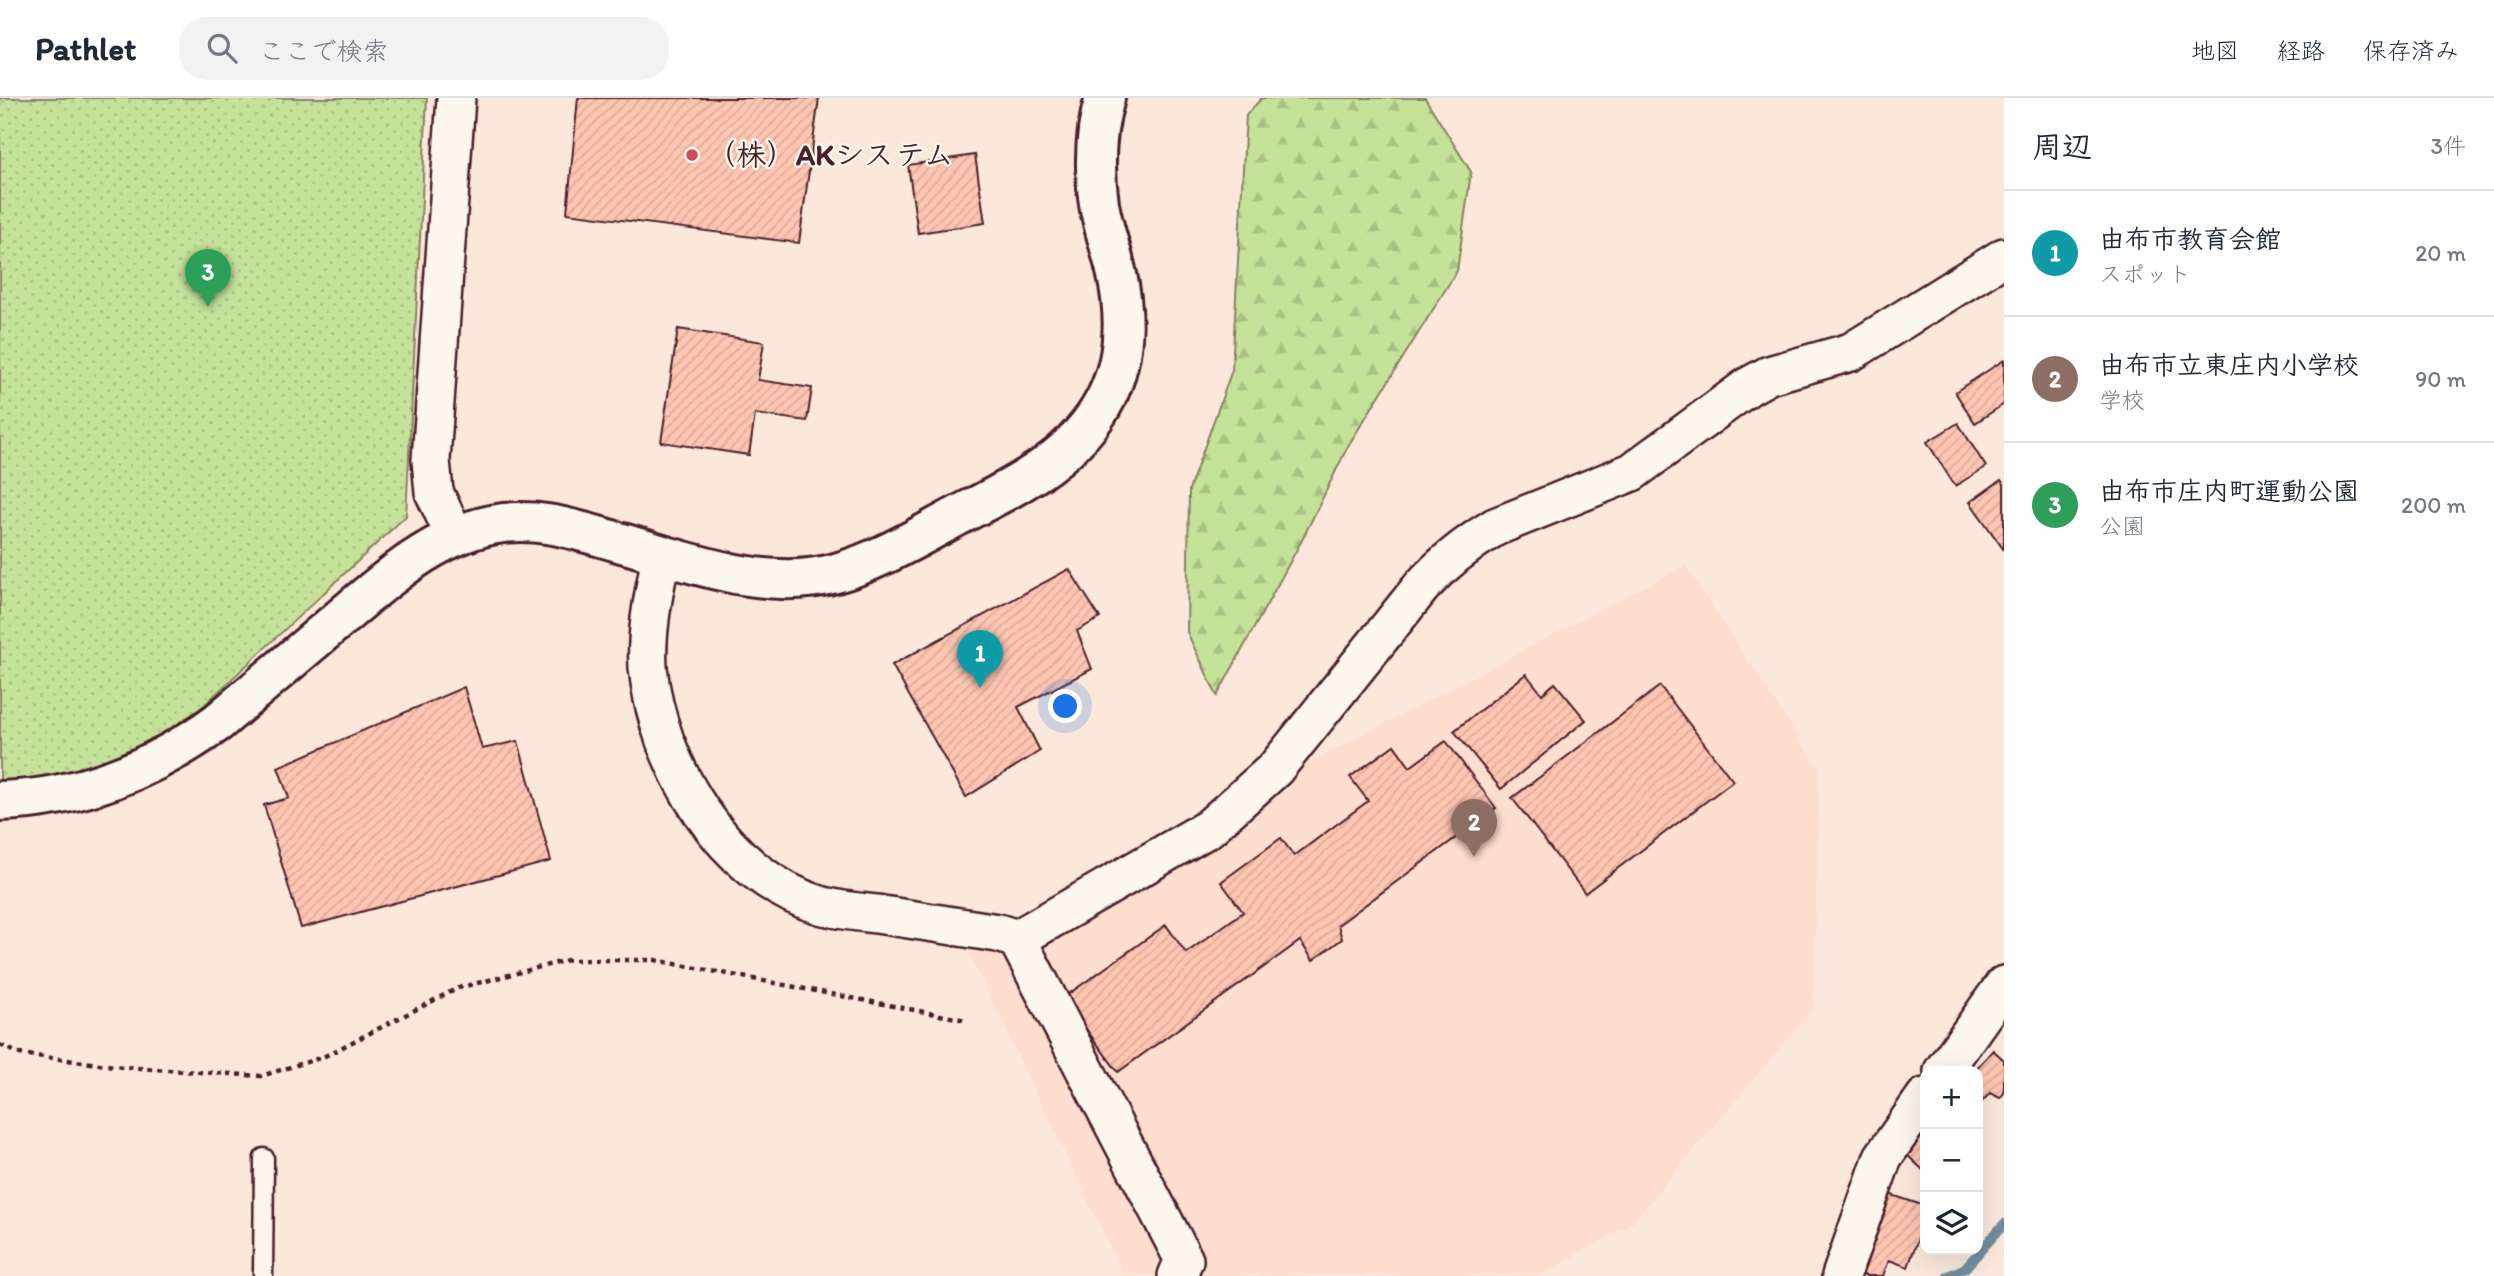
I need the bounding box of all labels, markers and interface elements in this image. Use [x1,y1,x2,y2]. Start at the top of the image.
search box [179,17,669,80]
text: Pathlet [35,29,137,68]
icon: search [203,29,241,67]
text: ここで検索 [259,35,389,67]
text: 地図 [2191,36,2239,65]
text: 経路 [2277,36,2325,65]
text: 保存済み [2363,36,2459,65]
text: 周辺 [2032,128,2092,165]
text: 3件 [2430,132,2466,160]
place label: （株）AKシステム [706,136,954,173]
marker: （株）AKシステム [684,147,700,163]
text: 由布市教育会館 [2099,223,2281,255]
text: 1 [2050,239,2060,267]
text: 20 m [2415,239,2466,267]
pin: 3 [185,249,231,307]
text: スポット [2099,260,2191,288]
text: 由布市立東庄内小学校 [2099,349,2359,381]
text: 2 [2049,365,2061,393]
text: 90 m [2415,365,2466,393]
text: 学校 [2099,386,2145,414]
text: 由布市庄内町運動公園 [2099,475,2359,507]
text: 3 [2049,491,2061,519]
text: 200 m [2401,491,2466,519]
text: 公園 [2099,512,2145,540]
pin: 1 [957,630,1003,688]
your location [1048,689,1082,723]
pin: 2 [1451,799,1497,857]
map controls [1920,1066,1983,1255]
button: + [1920,1066,1983,1129]
button: − [1920,1129,1983,1192]
button: layers [1920,1192,1983,1255]

